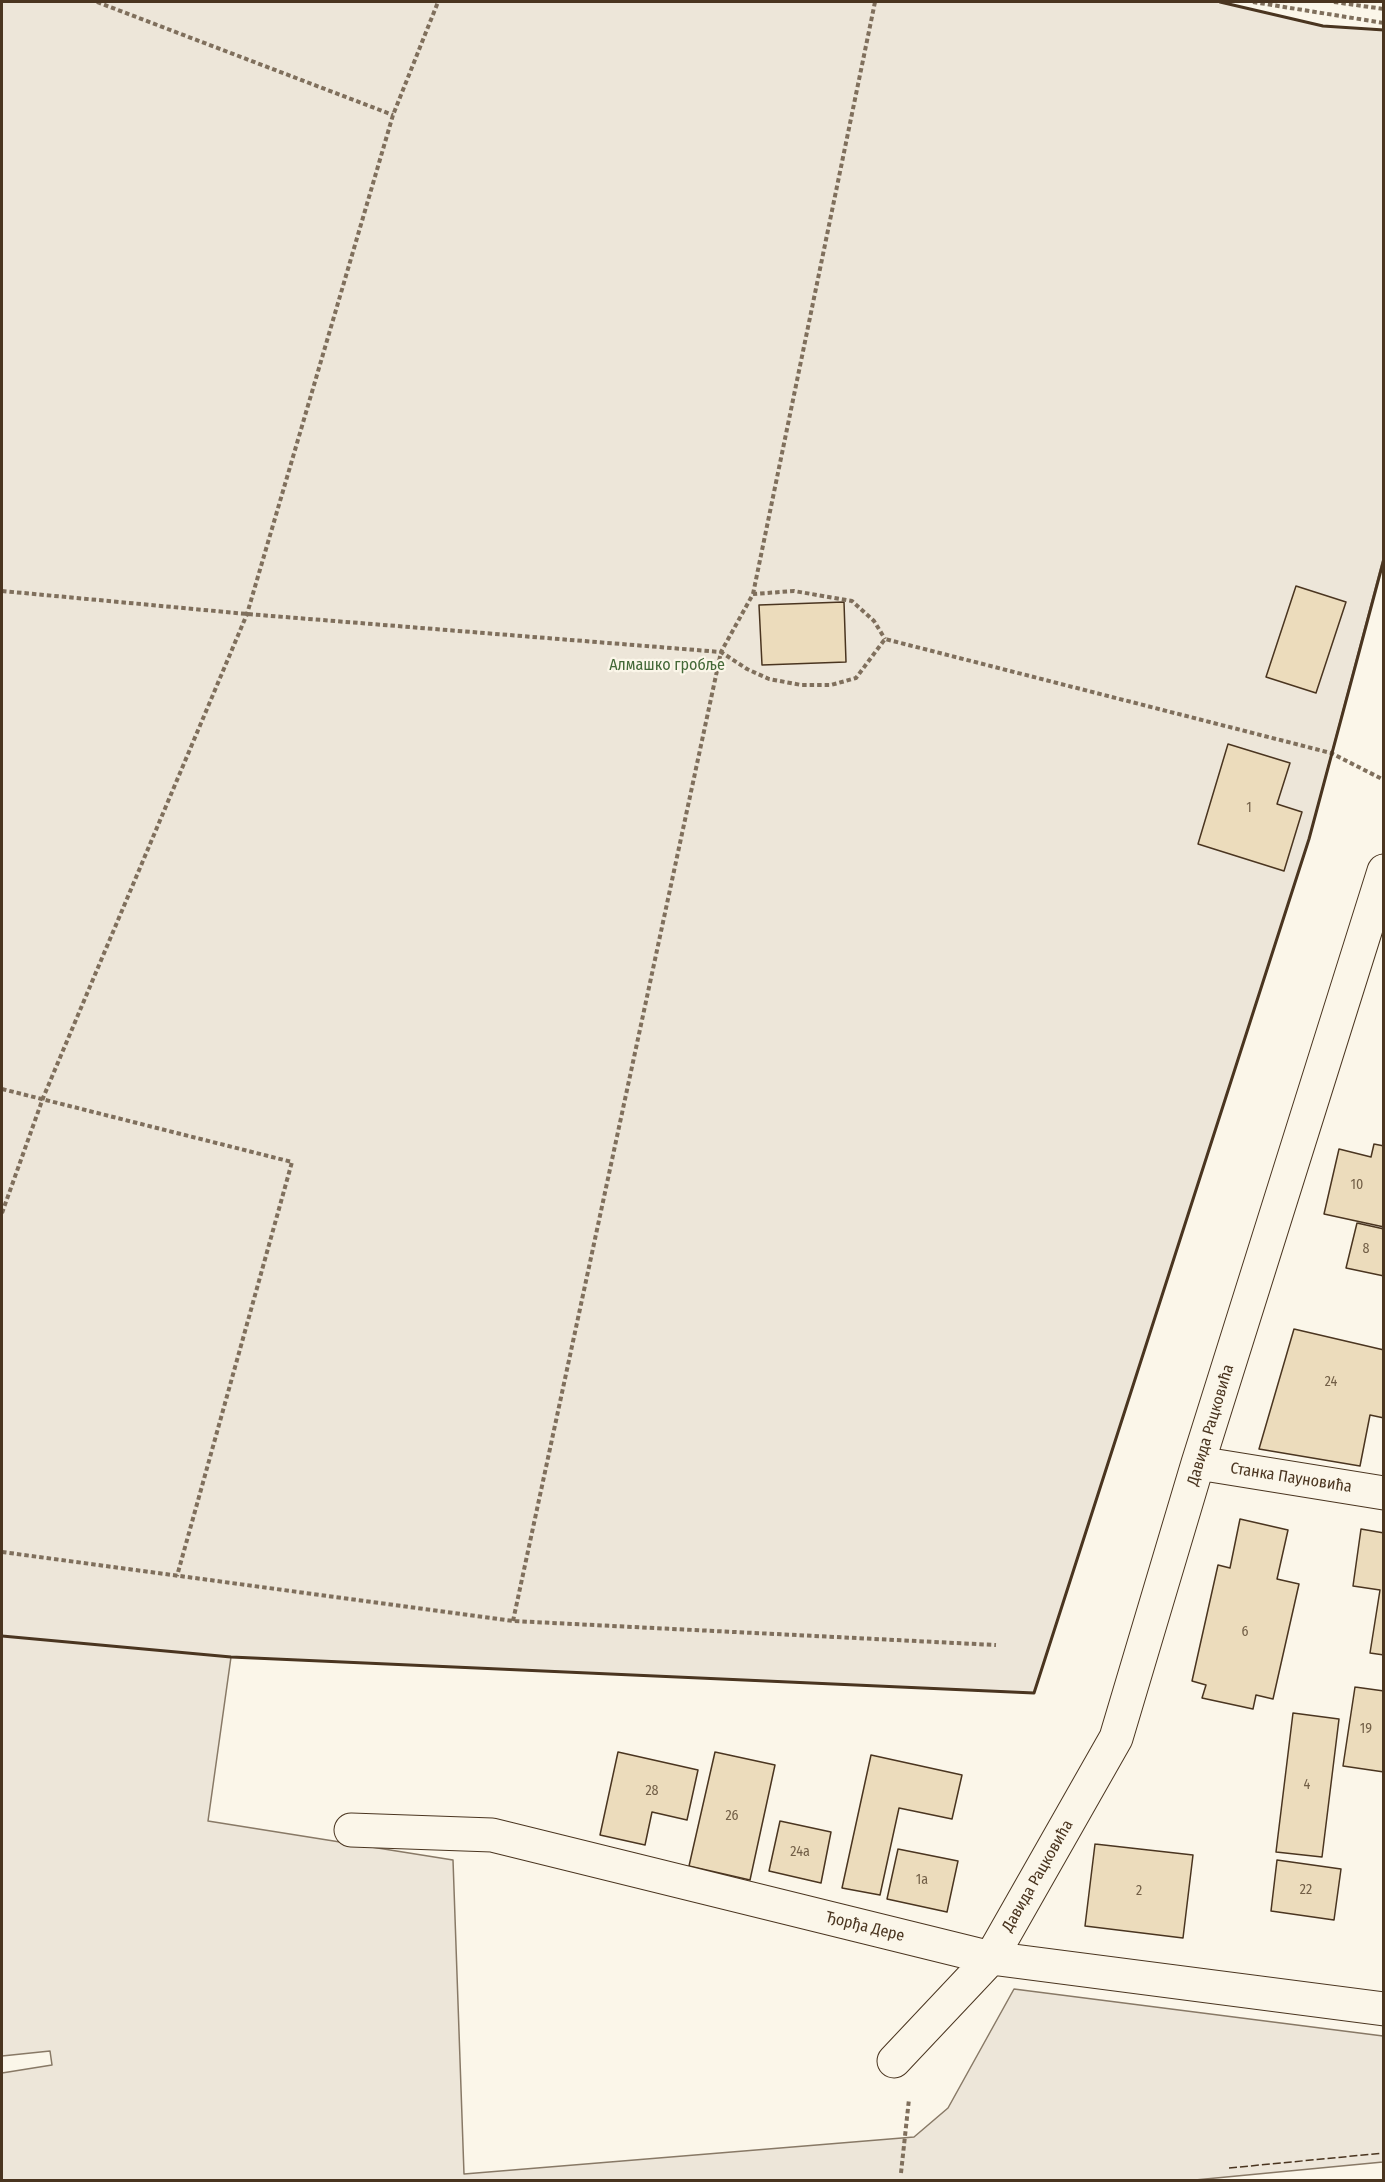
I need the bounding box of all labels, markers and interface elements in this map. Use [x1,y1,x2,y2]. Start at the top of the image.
park label: Алмашко гробље [609,656,725,676]
house number: 1 [1246,800,1252,816]
house number: 10 [1351,1177,1363,1193]
house number: 8 [1363,1241,1369,1257]
street label: Давида Рацковића [1183,1362,1239,1488]
house number: 24 [1325,1374,1337,1390]
street label: Станка Пауновића [1229,1459,1353,1497]
house number: 6 [1242,1624,1248,1640]
house number: 19 [1360,1721,1372,1737]
house number: 4 [1304,1777,1310,1793]
house number: 28 [645,1783,659,1799]
house number: 26 [725,1808,739,1824]
street label: Давида Рацковића [998,1817,1078,1935]
house number: 24a [790,1844,810,1860]
house number: 1a [916,1872,928,1888]
house number: 22 [1300,1882,1312,1898]
house number: 2 [1136,1883,1142,1899]
street label: Ђорђа Дере [824,1908,906,1946]

